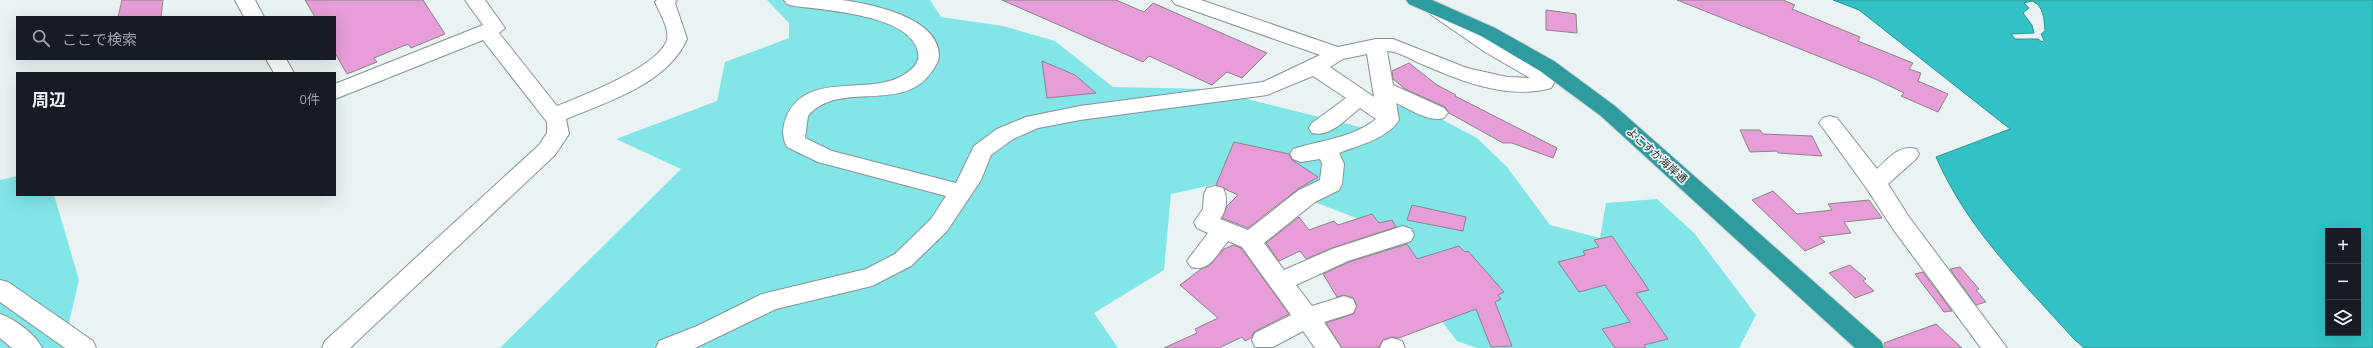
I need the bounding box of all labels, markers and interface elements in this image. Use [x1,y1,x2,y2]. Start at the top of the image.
search box [16,16,336,60]
icon: search [30,27,52,49]
text: ここで検索 [62,29,137,49]
text: 周辺 [32,88,66,111]
text: 0件 [300,90,320,108]
street label: よこすか海岸通 [1624,123,1691,186]
map controls [2325,228,2361,336]
button: + [2325,228,2361,264]
button: − [2325,264,2361,300]
button: layers [2325,300,2361,336]

